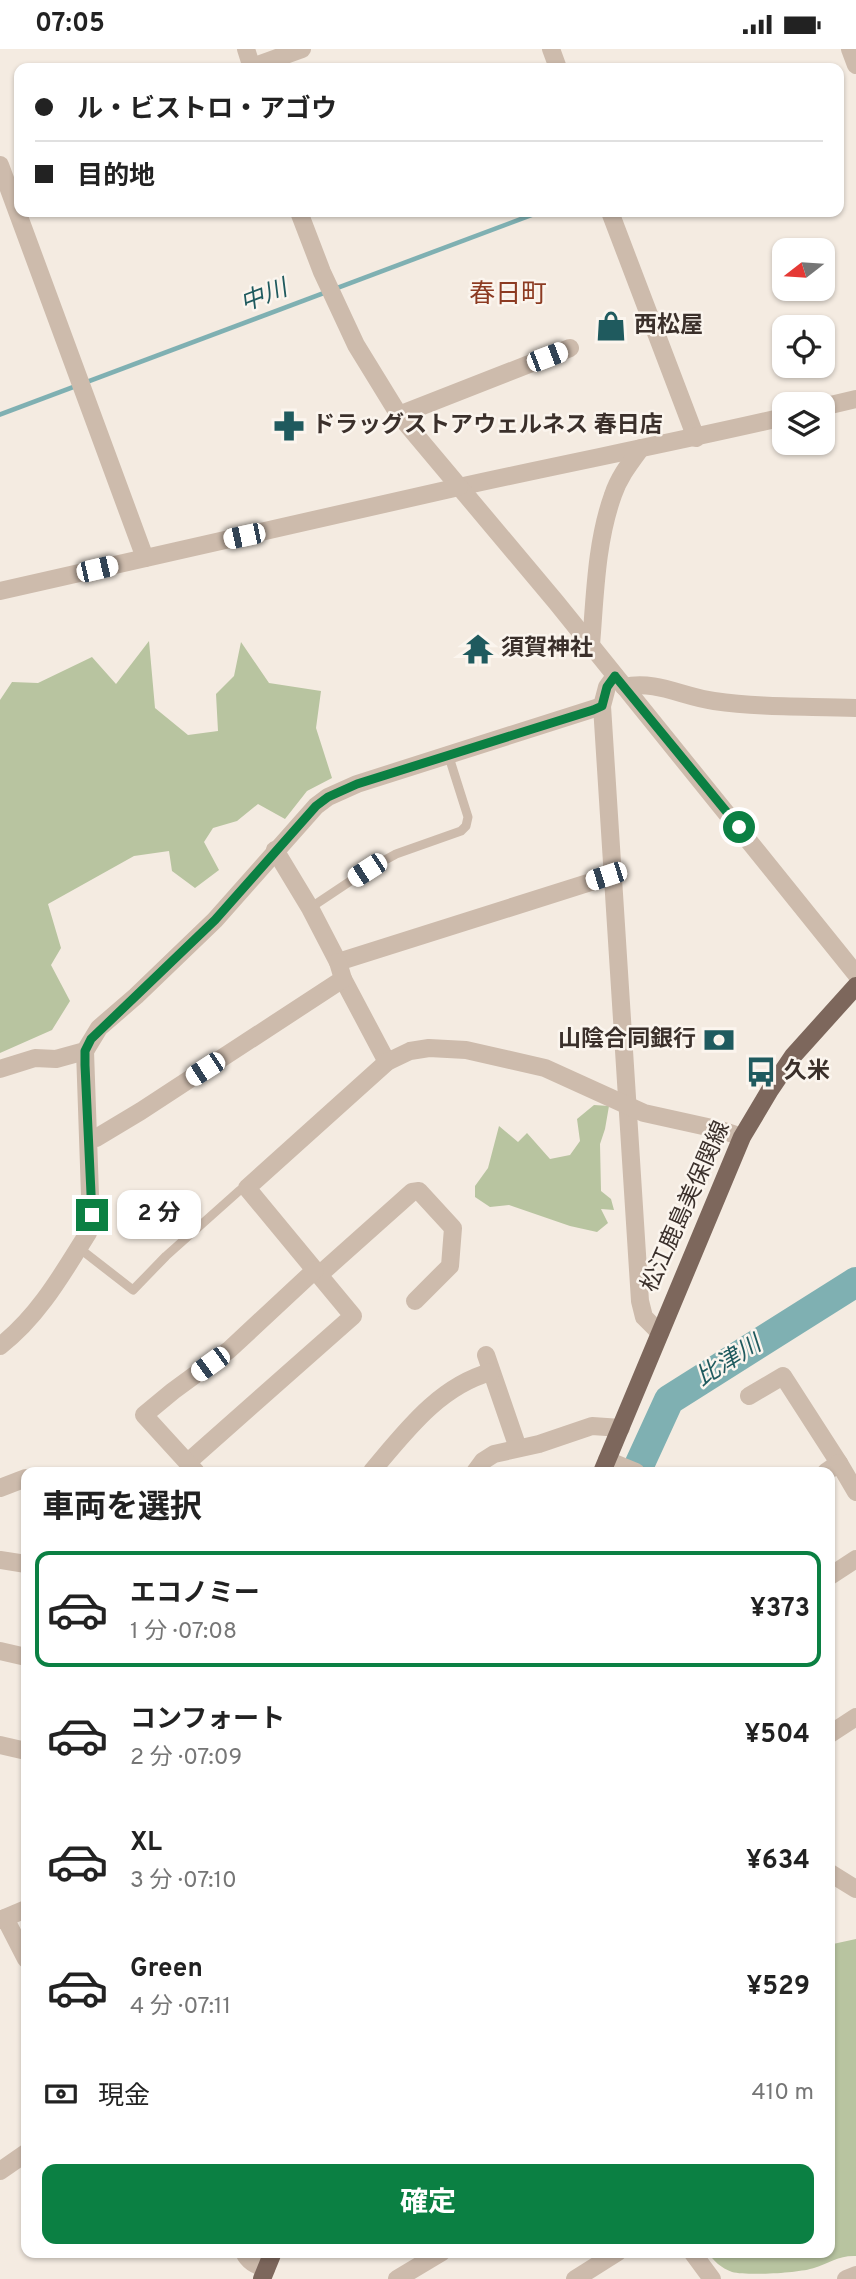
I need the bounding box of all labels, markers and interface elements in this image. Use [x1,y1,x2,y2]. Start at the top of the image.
text: 07:05 [35,8,105,41]
text: ル・ビストロ・アゴウ [77,94,337,127]
text: 目的地 [77,161,155,194]
north arrow [772,238,835,301]
map controls [772,238,835,455]
water label: 中川 [236,273,295,320]
district label: 春日町 [469,279,547,312]
shop icon: 西松屋 [594,309,628,343]
place label: 西松屋 [634,312,703,341]
button: locate [772,315,835,378]
car [524,340,571,374]
button: layers [772,392,835,455]
pharmacy icon: ドラッグストアウェルネス 春日店 [272,409,306,443]
place label: ドラッグストアウェルネス 春日店 [312,412,663,441]
car [222,521,267,551]
car [75,554,120,584]
temple icon: 須賀神社 [461,632,495,666]
place label: 須賀神社 [501,635,593,664]
route start [723,811,755,843]
car [344,850,391,890]
car [583,860,630,892]
bank icon: 山陰合同銀行 [702,1023,736,1057]
place label: 山陰合同銀行 [558,1026,696,1055]
car [182,1049,229,1089]
bus stop icon: 久米 [744,1055,778,1089]
place label: 久米 [784,1058,830,1087]
street label: 松江鹿島美保関線 [636,1117,738,1297]
callout: 2 分 [116,1191,200,1239]
route end [76,1199,108,1231]
text: 2 分 [138,1200,180,1229]
water label: 比津川 [691,1329,770,1394]
car [187,1343,234,1385]
text: 車両を選択 [42,1489,202,1529]
icon: car [46,1578,109,1641]
text: エコノミー [130,1578,260,1611]
text: ¥373 [750,1593,810,1626]
text: 1 分 · 07:08 [130,1618,237,1647]
icon: car [46,1704,109,1767]
text: コンフォート [130,1704,285,1737]
text: ¥504 [745,1719,810,1752]
text: 2 分 · 07:09 [130,1744,242,1773]
text: XL [130,1827,162,1860]
icon: car [46,1830,109,1893]
text: ¥634 [746,1845,810,1878]
text: 3 分 · 07:10 [130,1867,237,1896]
text: Green [130,1953,203,1986]
icon: car [46,1956,109,2019]
text: ¥529 [746,1971,810,2004]
text: 4 分 · 07:11 [130,1993,231,2022]
icon: cash [42,2075,80,2113]
text: 410 m [751,2079,814,2108]
text: 現金 [98,2081,150,2114]
button: 確定 [42,2164,814,2244]

